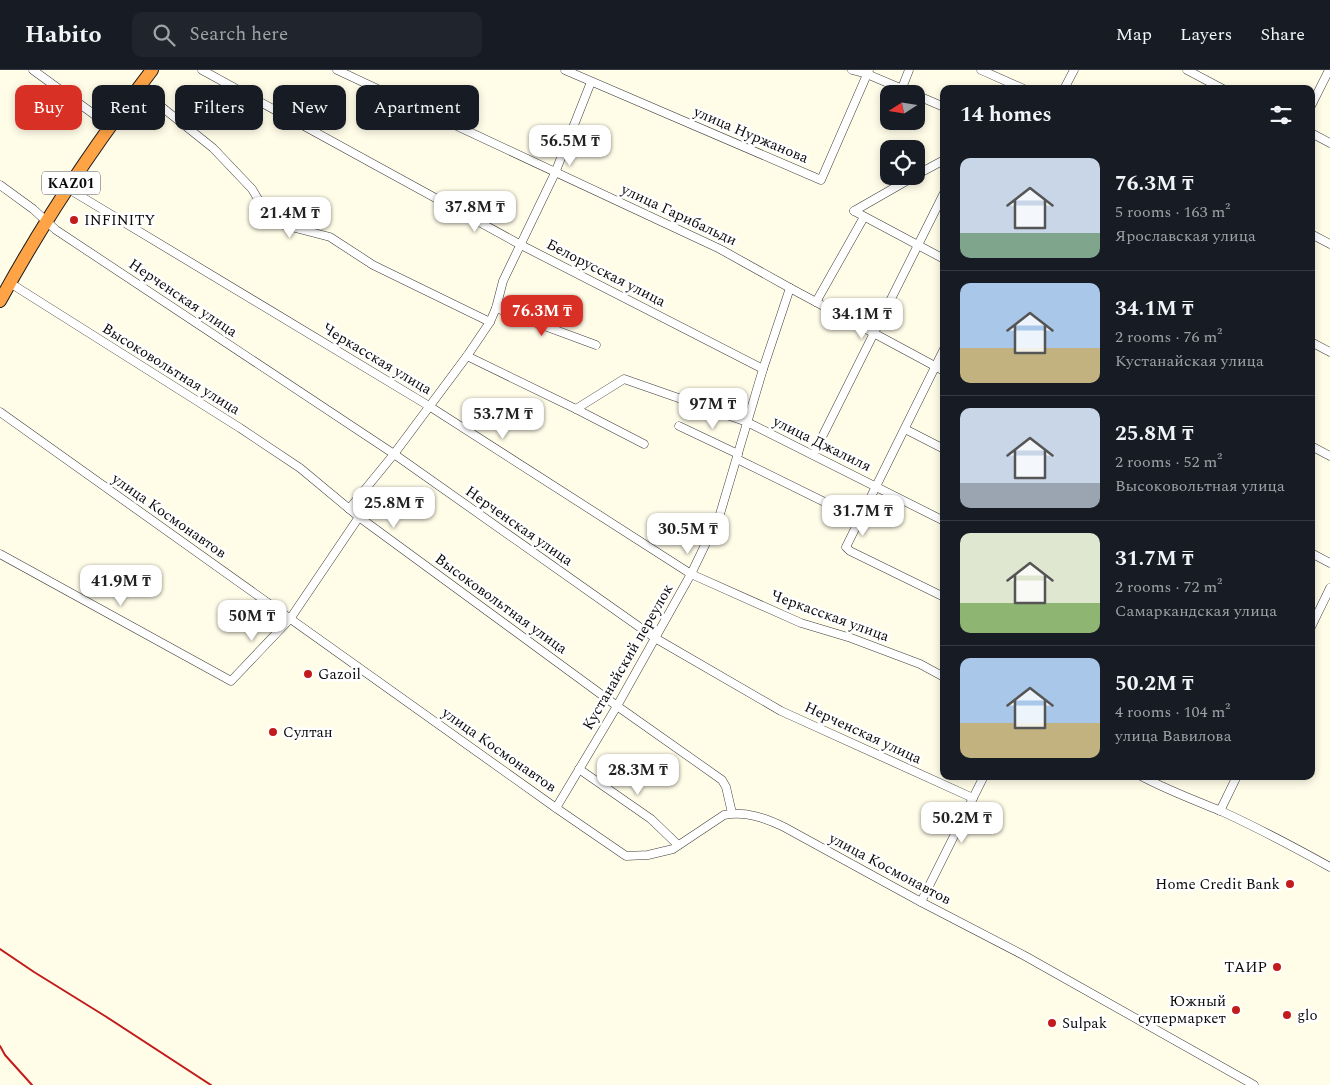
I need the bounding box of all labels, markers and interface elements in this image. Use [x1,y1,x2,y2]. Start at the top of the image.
search box [132,12,482,57]
text: Habito [25,17,102,53]
text: Search here [190,20,288,49]
icon: search [150,21,178,49]
text: Map [1116,21,1152,48]
text: Layers [1180,21,1232,48]
text: Share [1260,21,1305,48]
chip: Buy [15,85,82,130]
chip: Rent [92,85,165,130]
chip: Filters [175,85,263,130]
chip: New [273,85,346,130]
chip: Apartment [356,85,479,130]
north arrow [880,85,925,130]
map controls [880,85,925,185]
text: 14 homes [960,99,1052,131]
street label: улица Нуржанова [689,100,813,170]
icon: filters [1267,101,1295,129]
pin: 56.5M ₸ [524,124,616,167]
text: 56.5M ₸ [540,129,600,153]
button: locate [880,140,925,185]
text: 76.3M ₸ [1115,168,1194,200]
road number: KАZ01 [42,172,100,195]
street label: улица Гарибальди [616,178,741,252]
icon: home [1000,178,1060,238]
pin: 37.8M ₸ [429,190,521,233]
text: 37.8M ₸ [445,195,505,219]
pin: 21.4M ₸ [244,196,336,239]
text: 5 rooms · 163 m² [1115,200,1230,224]
text: 21.4M ₸ [260,201,320,225]
place label: INFINITY [84,209,156,232]
marker: INFINITY [68,214,80,226]
text: Ярославская улица [1115,224,1256,248]
street label: Белорусская улица [542,233,670,313]
street label: Нерченская улица [124,253,243,343]
text: 34.1M ₸ [1115,293,1194,325]
pin: 76.3M ₸ [496,294,588,337]
pin: 34.1M ₸ [816,298,908,340]
text: 76.3M ₸ [512,299,572,323]
text: 34.1M ₸ [832,302,892,326]
icon: home [1000,303,1060,363]
street label: Высоковольтная улица [97,317,245,421]
street label: Черкасская улица [318,317,437,401]
text: 2 rooms · 76 m² [1115,325,1222,349]
text: Кустанайская улица [1115,349,1264,373]
pin: 97M ₸ [678,388,748,430]
text: 97M ₸ [690,392,736,416]
pin: 53.7M ₸ [457,398,549,440]
text: 53.7M ₸ [473,402,533,426]
street label: улица Джалиля [768,410,875,478]
text: 25.8M ₸ [1115,418,1194,450]
icon: home [1000,428,1060,488]
text: 2 rooms · 52 m² [1115,450,1222,474]
street label: улица Космонавтов [106,467,231,565]
text: Высоковольтная улица [1115,474,1285,498]
street label: Нерченская улица [460,480,578,572]
pin: 25.8M ₸ [348,486,440,529]
text: 25.8M ₸ [364,491,424,515]
pin: 31.7M ₸ [817,494,909,537]
text: 31.7M ₸ [833,499,893,523]
pin: 30.5M ₸ [642,512,734,555]
text: 30.5M ₸ [658,517,718,541]
text: 31.7M ₸ [1115,543,1194,575]
street label: Высоковольтная улица [430,548,573,660]
icon: home [1000,553,1060,613]
pin: 41.9M ₸ [75,564,167,607]
text: 41.9M ₸ [91,569,151,593]
text: 2 rooms · 72 m² [1115,575,1222,599]
street label: Кустанайский переулок [577,580,679,734]
street label: Черкасская улица [768,584,893,648]
text: Самаркандская улица [1115,599,1277,623]
pin: 50M ₸ [217,600,287,642]
text: 50M ₸ [229,604,275,628]
place label: Gazoil [318,663,361,686]
marker: Gazoil [302,668,314,680]
text: 50.2M ₸ [1115,668,1194,700]
icon: home [1000,678,1060,738]
street label: Нерченская улица [801,696,926,771]
text: 4 rooms · 104 m² [1115,700,1230,724]
street label: улица Космонавтов [436,701,561,799]
place label: Султан [283,721,333,744]
text: улица Вавилова [1115,724,1232,748]
marker: Султан [267,726,279,738]
pin: 28.3M ₸ [592,754,684,796]
text: 28.3M ₸ [608,758,668,782]
pin: 50.2M ₸ [916,802,1008,844]
text: 50.2M ₸ [932,806,992,830]
street label: улица Космонавтов [824,827,956,911]
place label: Home Credit Bank [1155,873,1280,896]
marker: Home Credit Bank [1284,878,1296,890]
place label: ТАИР [1224,956,1267,979]
marker: ТАИР [1271,961,1283,973]
place label: Южный супермаркет [1138,990,1226,1030]
marker: Южный супермаркет [1230,1004,1242,1016]
place label: glo [1297,1004,1318,1027]
marker: glo [1281,1009,1293,1021]
place label: Sulpak [1062,1012,1107,1035]
marker: Sulpak [1046,1017,1058,1029]

